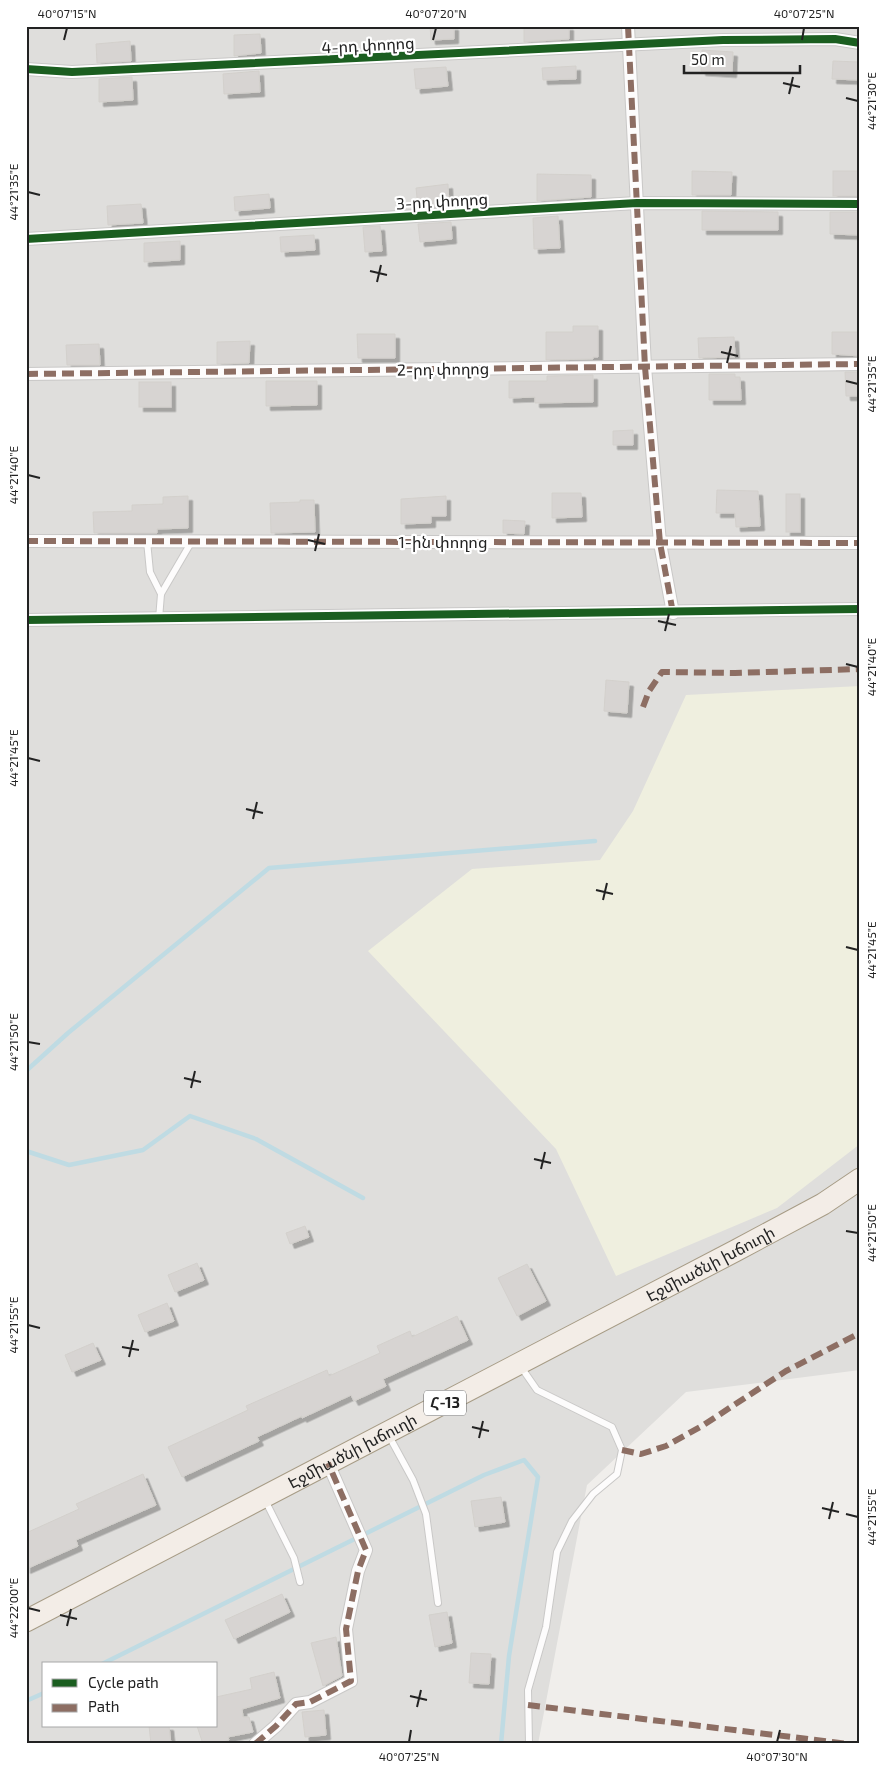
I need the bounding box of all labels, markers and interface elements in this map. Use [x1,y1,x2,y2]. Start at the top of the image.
text: 40°07'15"N [38,6,96,20]
text: 40°07'20"N [405,6,467,20]
text: 40°07'25"N [774,6,834,20]
street label: 4-րդ փողոց [321,33,415,57]
scale bar [684,42,800,74]
text: 50 m [691,50,725,68]
text: 44°21'30"E [864,72,878,130]
text: 44°21'35"E [6,163,20,221]
street label: 3-րդ փողոց [395,189,489,213]
text: 44°21'35"E [864,355,878,413]
street label: 2-րդ փողոց [397,358,489,380]
text: 44°21'40"E [6,445,20,504]
street label: 1-ին փողոց [398,532,488,552]
text: 44°21'40"E [864,637,878,696]
text: 44°21'45"E [6,729,20,787]
text: 44°21'45"E [864,921,878,979]
text: 44°21'50"E [6,1013,20,1071]
text: 44°21'50"E [864,1204,878,1262]
street label: Էջմիածնի խճուղի [643,1222,778,1305]
text: 44°21'55"E [6,1296,20,1353]
road number: Հ-13 [424,1390,466,1416]
street label: Էջմիածնի խճուղի [284,1409,420,1492]
text: 44°21'55"E [864,1488,878,1545]
text: 44°22'00"E [6,1577,20,1638]
legend [42,1662,218,1728]
text: Cycle path [88,1673,159,1691]
text: Path [88,1697,119,1715]
text: 40°07'25"N [379,1749,439,1763]
text: 40°07'30"N [746,1749,808,1763]

